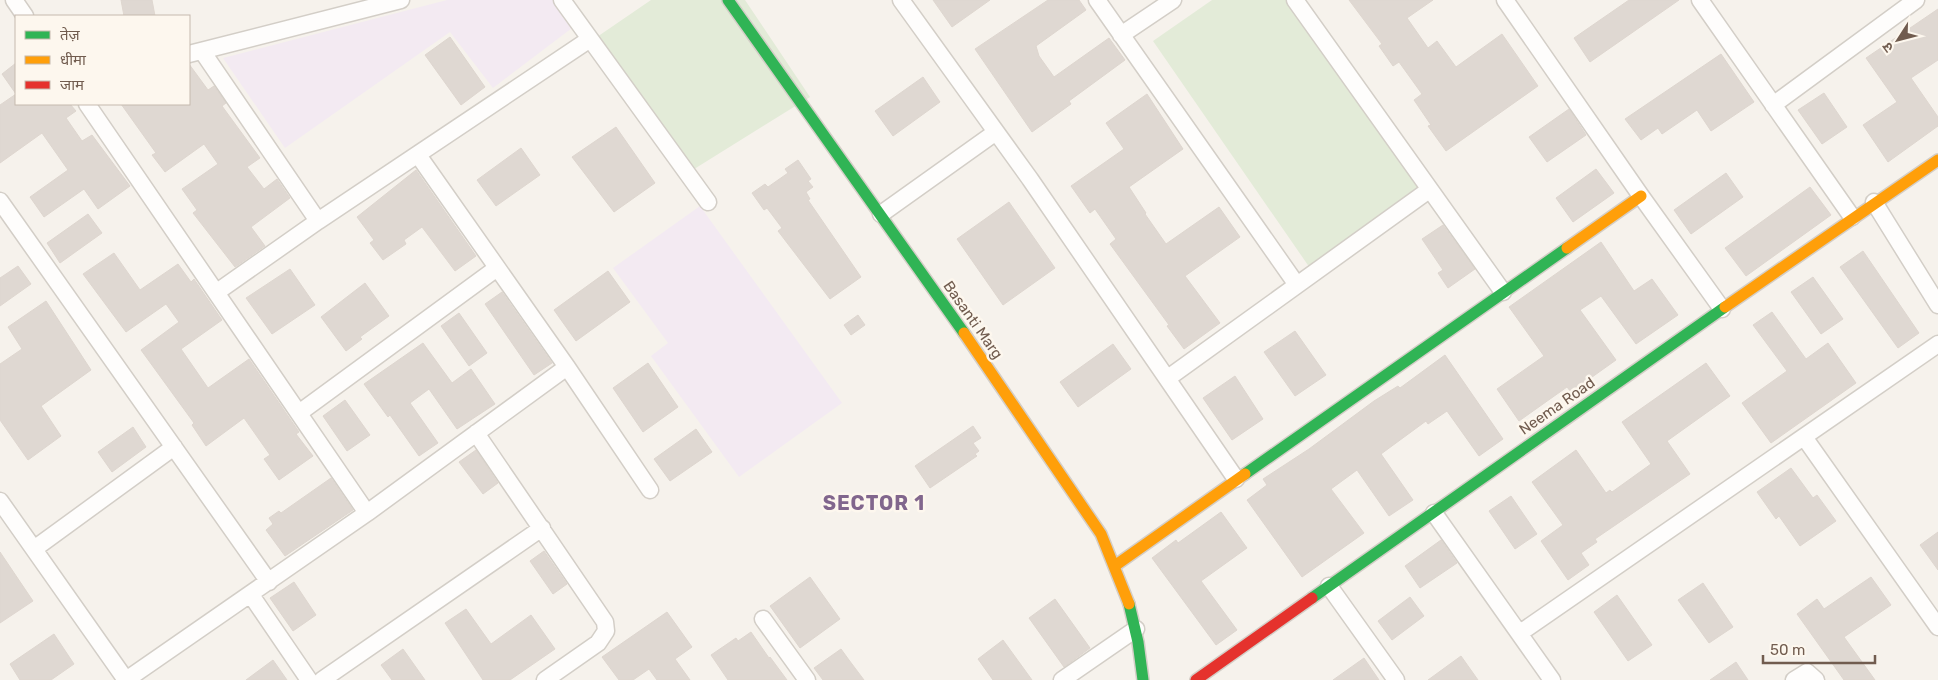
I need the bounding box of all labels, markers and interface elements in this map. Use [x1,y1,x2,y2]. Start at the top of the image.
legend [15,15,190,105]
north arrow [1873,15,1923,65]
text: तेज़ [60,26,81,44]
text: उ [1878,38,1897,56]
text: धीमा [60,51,87,69]
text: जाम [60,76,85,94]
street label: Basanti Marg [940,278,1006,362]
street label: Neema Road [1516,373,1598,439]
district label: SECTOR 1 [823,491,925,515]
scale bar [1763,632,1876,664]
text: 50 m [1770,641,1805,659]

